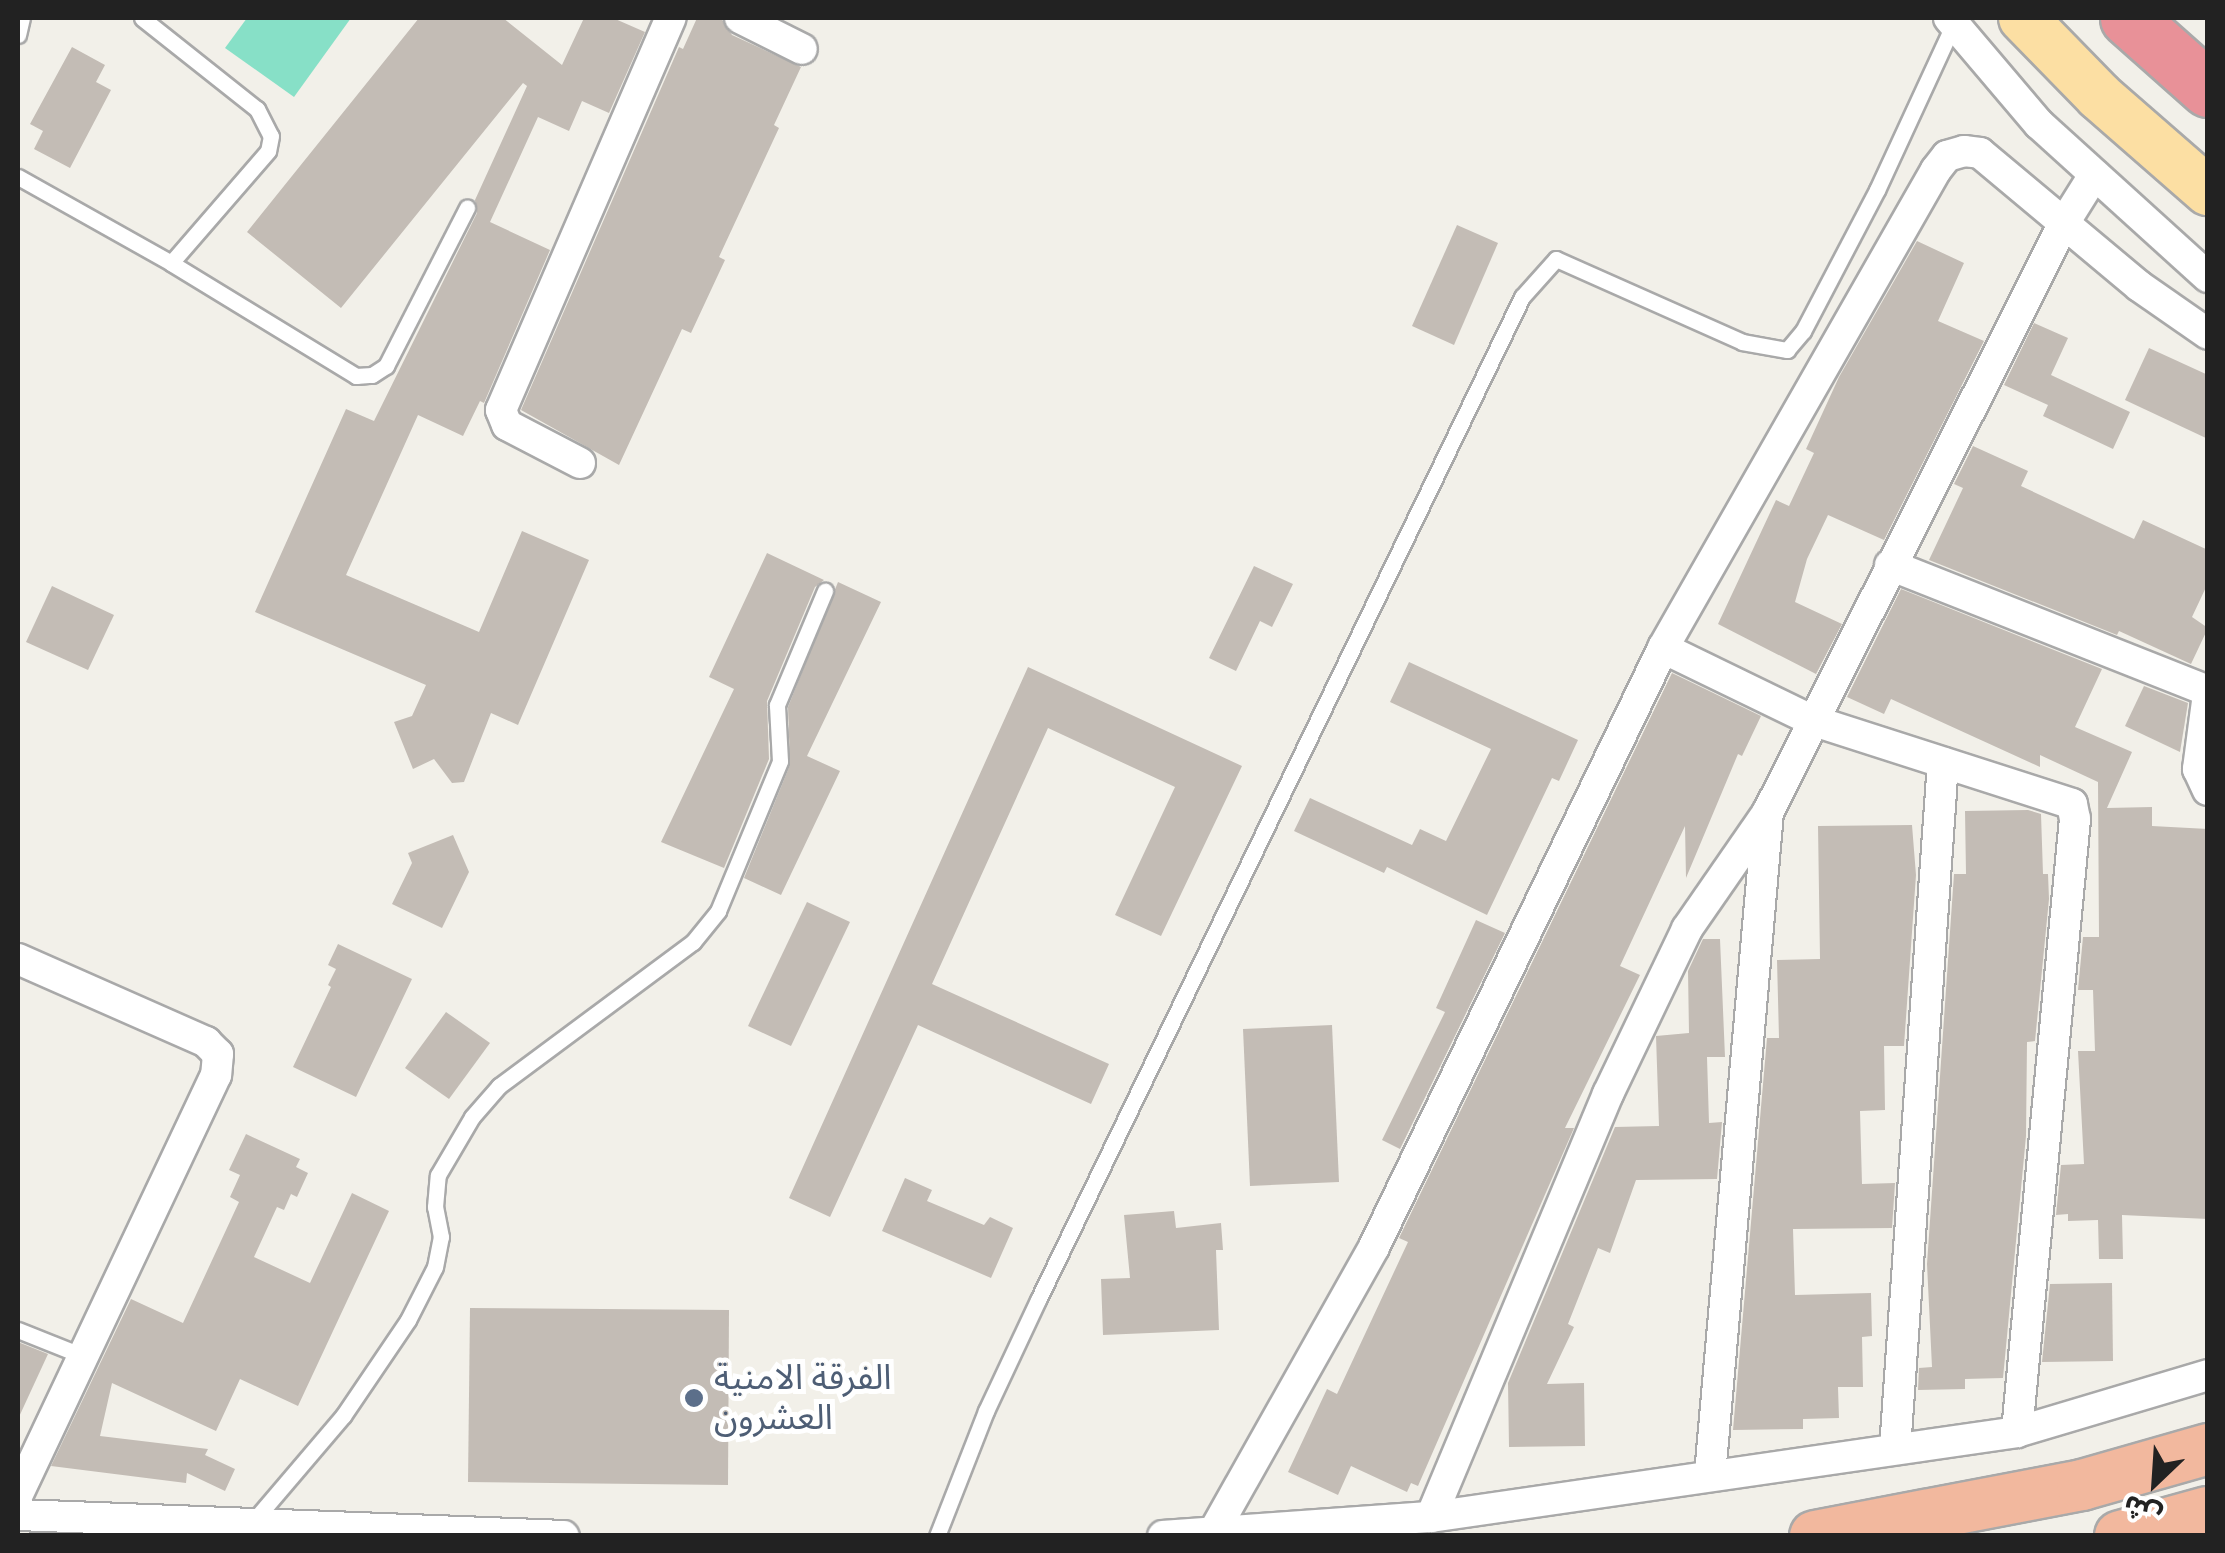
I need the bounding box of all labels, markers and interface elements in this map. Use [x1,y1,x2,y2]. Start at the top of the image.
place label: الفرقة الامنية العشرون [714,1357,892,1439]
marker: الفرقة الامنية العشرون [683,1387,705,1409]
north arrow [2105,1433,2205,1533]
text: ش [2118,1488,2166,1534]

